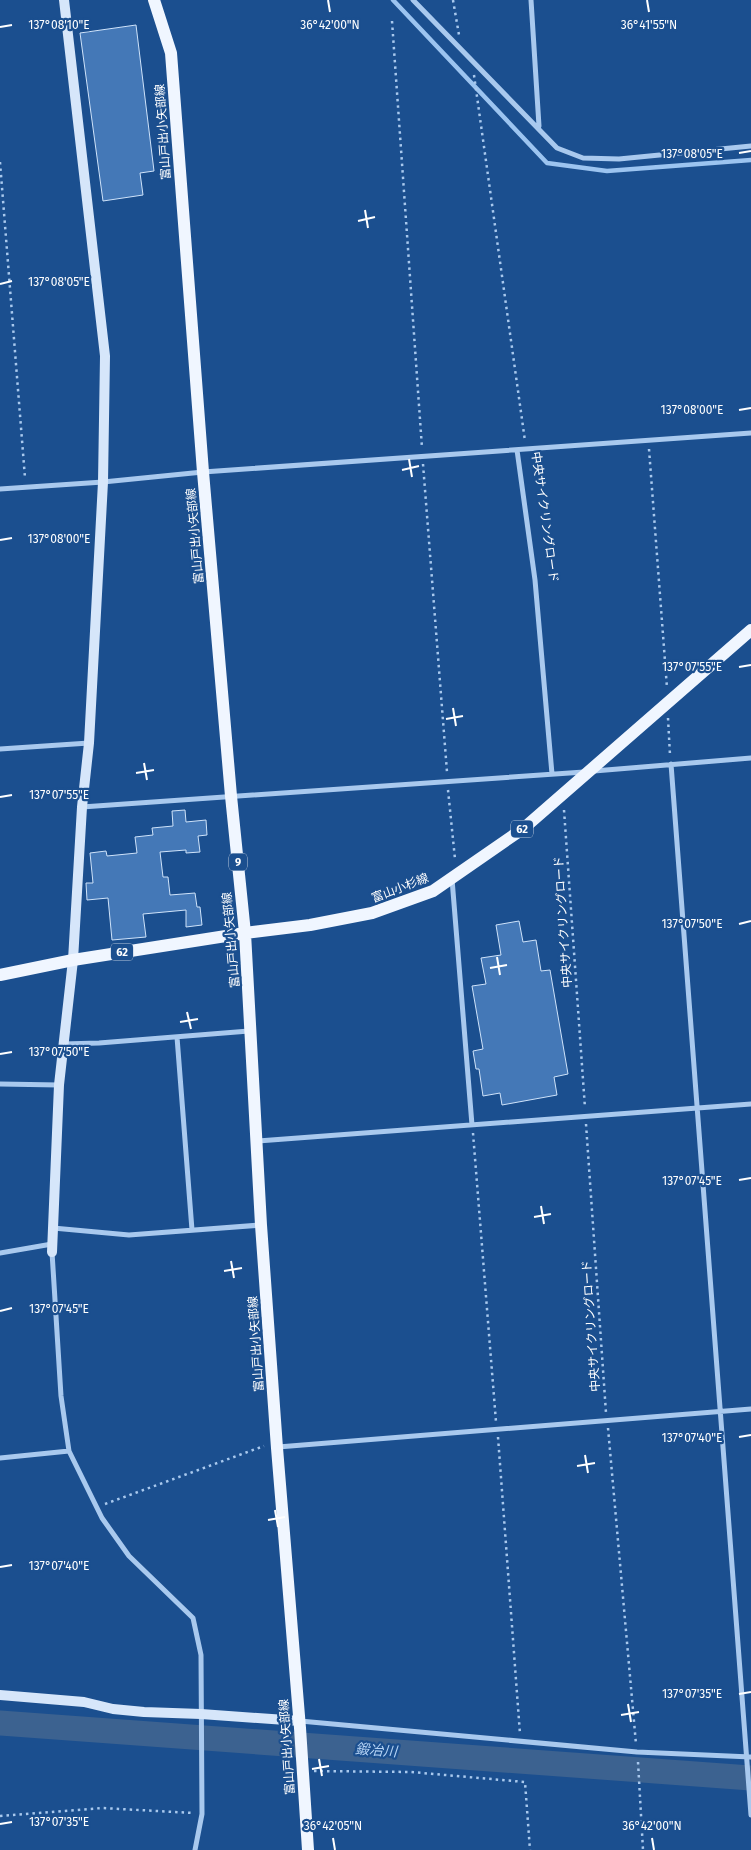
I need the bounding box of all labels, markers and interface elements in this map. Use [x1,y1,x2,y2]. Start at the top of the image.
text: 137°08'10"E [28,18,90,32]
text: 36°42'00"N [300,18,360,32]
text: 36°41'55"N [621,18,677,32]
street label: 富山戸出小矢部線 [153,84,173,180]
text: 137°08'05"E [661,147,723,161]
text: 137°08'05"E [28,275,90,289]
text: 137°08'00"E [661,403,723,417]
street label: 中央サイクリングロード [529,451,561,583]
street label: 富山戸出小矢部線 [184,488,206,584]
text: 137°08'00"E [28,532,90,546]
text: 137°07'55"E [662,660,722,674]
text: 137°07'55"E [29,788,89,802]
road number: 62 [511,821,533,838]
road number: 9 [229,854,247,870]
street label: 中央サイクリングロード [551,856,575,988]
street label: 富山小杉線 [369,871,431,905]
street label: 富山戸出小矢部線 [220,892,242,988]
text: 137°07'50"E [661,917,723,931]
road number: 62 [111,944,133,960]
text: 137°07'50"E [28,1045,90,1059]
text: 137°07'45"E [662,1174,722,1188]
street label: 中央サイクリングロード [579,1260,603,1392]
street label: 富山戸出小矢部線 [246,1296,266,1392]
text: 137°07'45"E [29,1302,89,1316]
text: 137°07'40"E [661,1431,723,1445]
text: 137°07'40"E [28,1559,90,1573]
text: 137°07'35"E [662,1687,722,1701]
street label: 富山戸出小矢部線 [277,1699,297,1795]
water label: 鍛冶川 [354,1741,400,1761]
text: 137°07'35"E [29,1815,89,1829]
text: 36°42'05"N [304,1819,362,1833]
text: 36°42'00"N [622,1819,682,1833]

